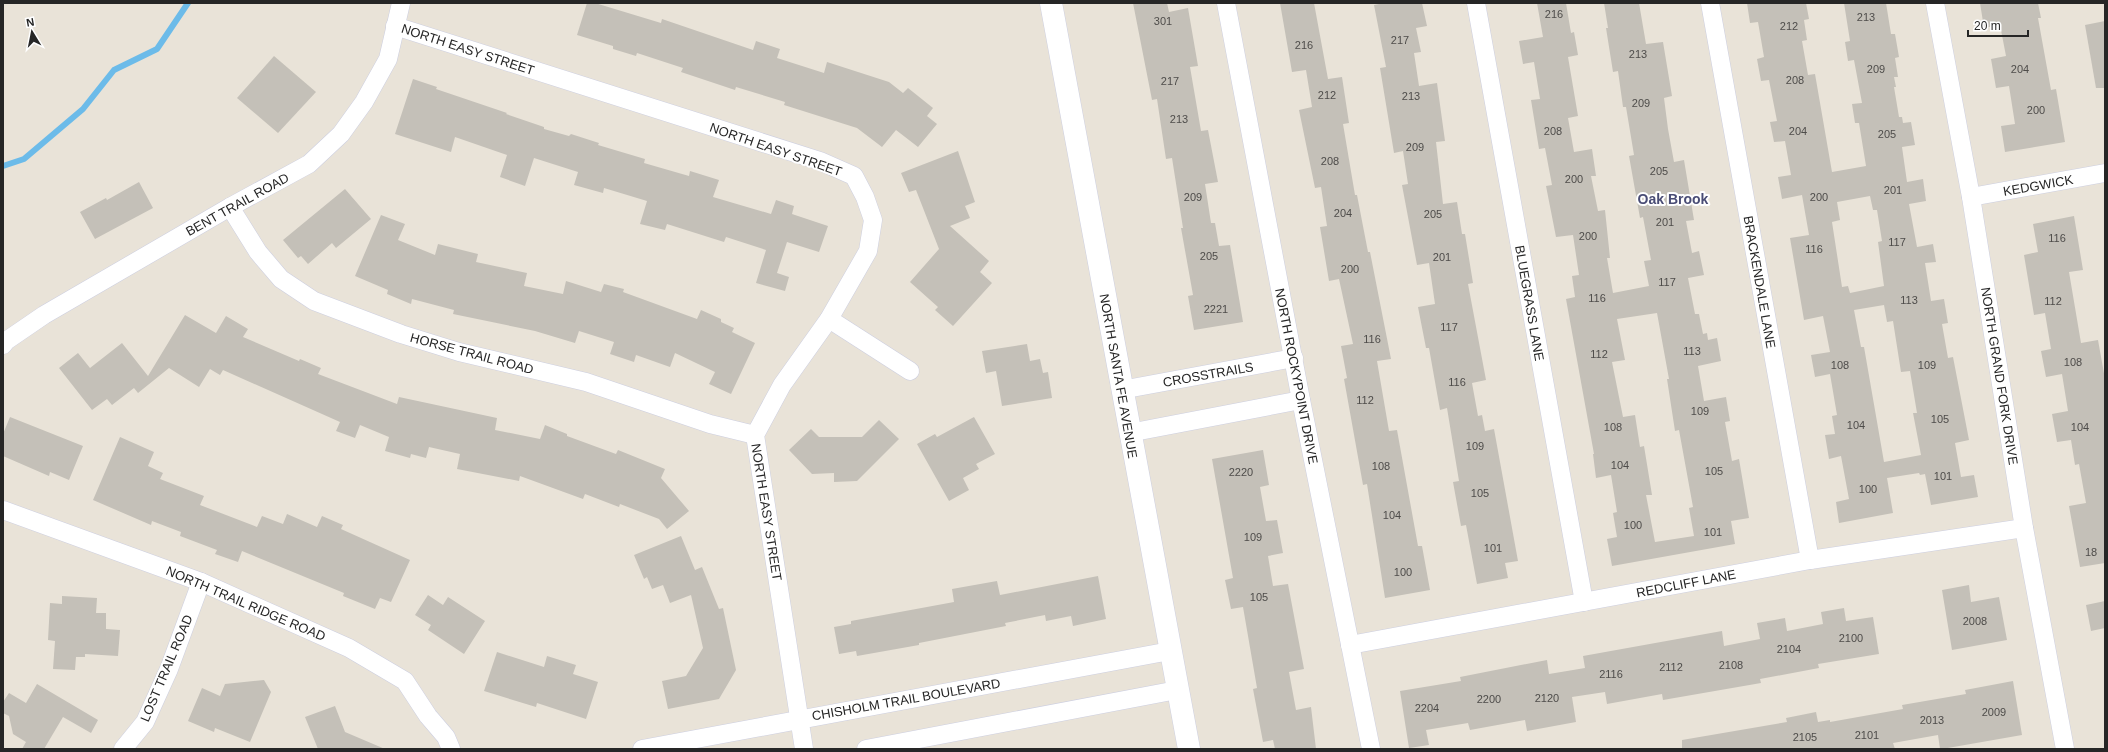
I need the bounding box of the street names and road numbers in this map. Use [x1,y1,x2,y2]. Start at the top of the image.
street label: NORTH EASY STREET [399,21,536,78]
street label: NORTH EASY STREET [708,120,844,179]
street label: BENT TRAIL ROAD [183,170,291,239]
street label: KEDGWICK [2002,172,2075,199]
street label: BRACKENDALE LANE [1740,215,1779,350]
street label: BLUEGRASS LANE [1512,244,1547,362]
street label: NORTH GRAND FORK DRIVE [1978,286,2021,466]
street label: NORTH ROCKYPOINT DRIVE [1272,287,1321,466]
street label: NORTH SANTA FE AVENUE [1097,293,1140,460]
street label: HORSE TRAIL ROAD [409,330,535,377]
street label: CROSSTRAILS [1162,359,1255,390]
street label: NORTH EASY STREET [748,442,785,582]
street label: NORTH TRAIL RIDGE ROAD [164,563,328,644]
street label: REDCLIFF LANE [1635,566,1737,601]
street label: LOST TRAIL ROAD [137,613,196,724]
street label: CHISHOLM TRAIL BOULEVARD [811,676,1002,723]

